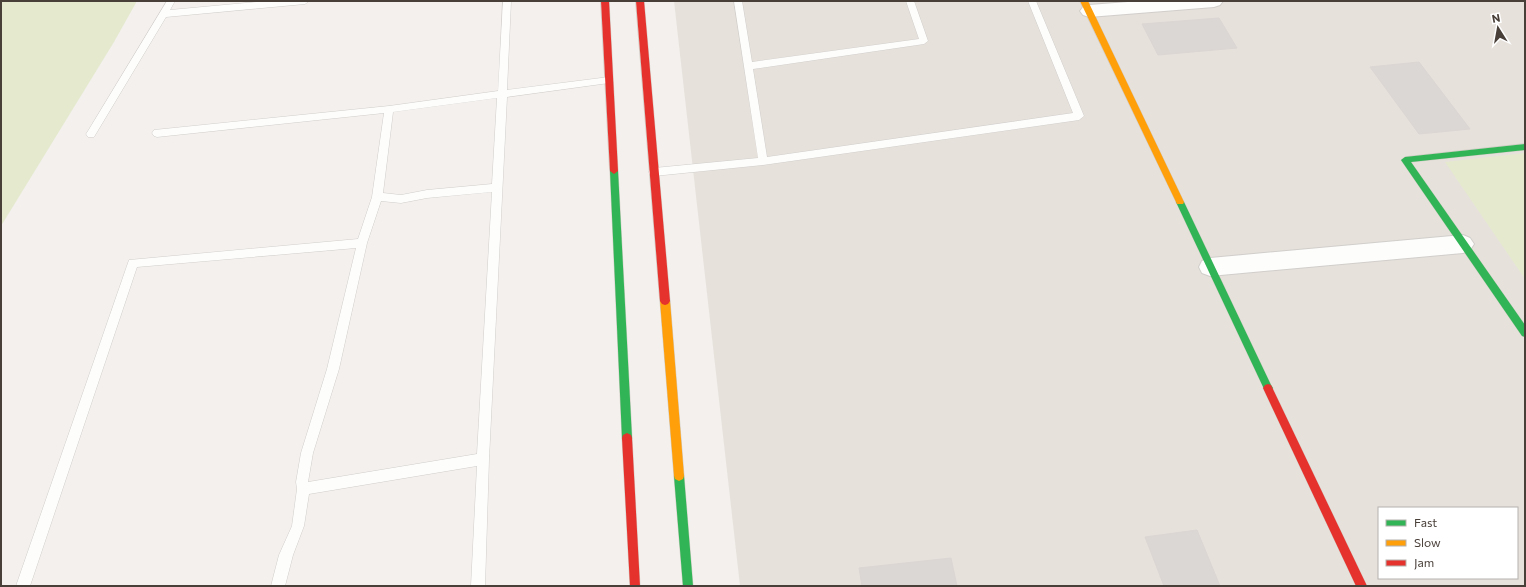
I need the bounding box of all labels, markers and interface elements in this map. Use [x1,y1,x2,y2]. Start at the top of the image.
north arrow [1478,8,1518,48]
text: N [1491,11,1501,25]
legend [1378,507,1518,579]
text: Fast [1414,515,1437,529]
text: Slow [1414,535,1441,549]
text: Jam [1414,555,1434,570]

